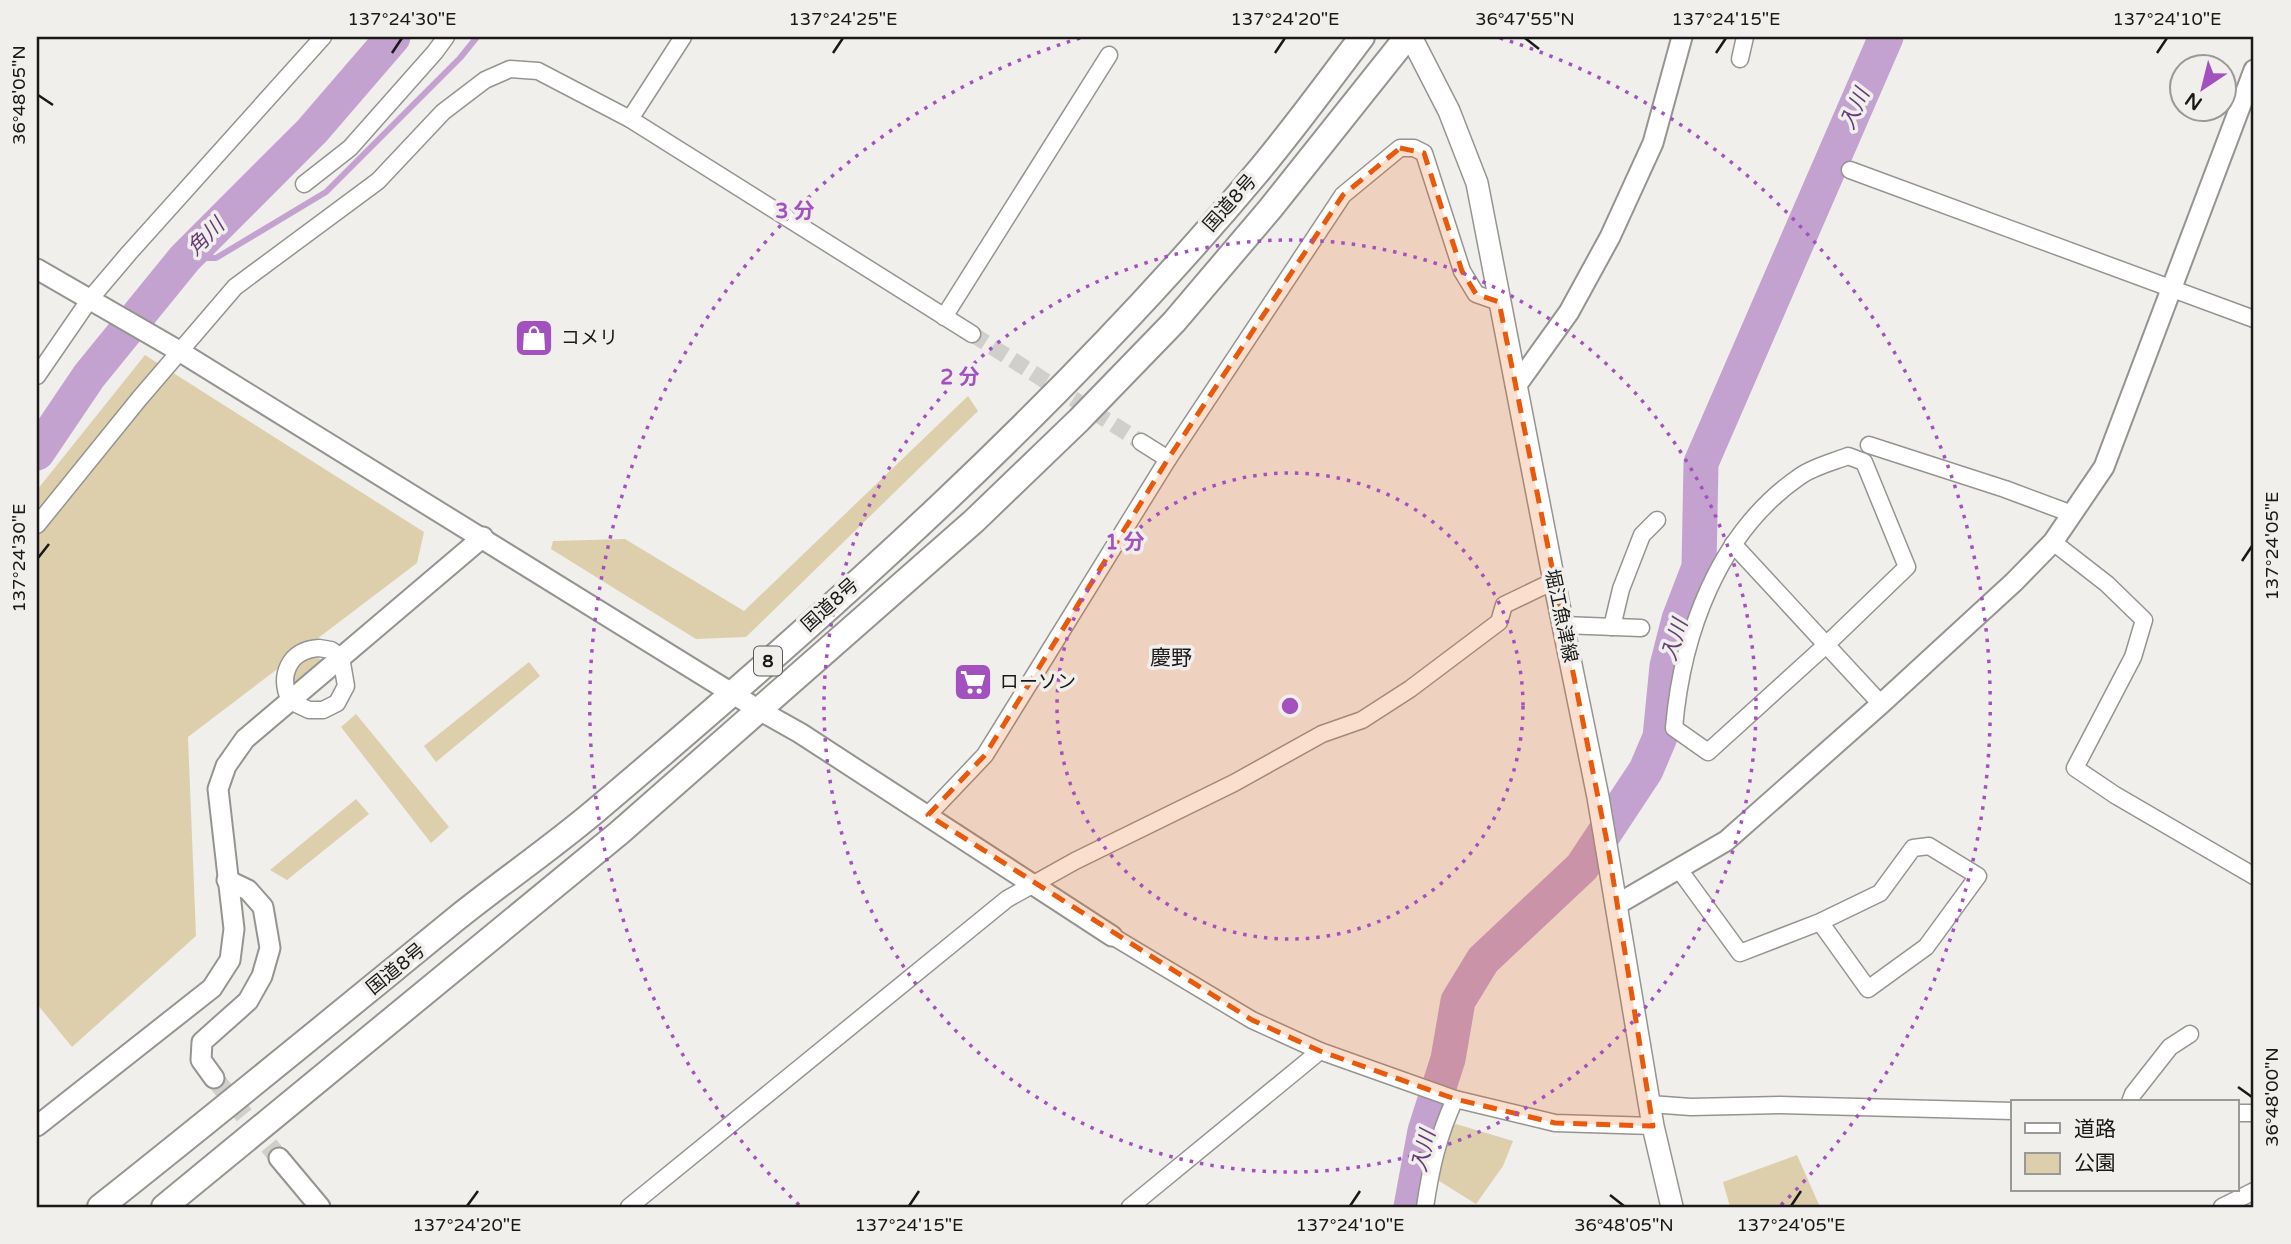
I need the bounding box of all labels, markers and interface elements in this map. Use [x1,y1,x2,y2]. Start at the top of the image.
text: 137°24'30"E [347,8,457,30]
text: 137°24'25"E [788,8,898,30]
text: 137°24'20"E [1230,8,1340,30]
text: 36°47'55"N [1475,8,1575,30]
text: 137°24'15"E [1671,8,1781,30]
text: 137°24'10"E [2112,8,2222,30]
text: 36°48'05"N [8,45,30,145]
north arrow [2168,52,2238,122]
water label: 入川 [1835,83,1876,133]
text: N [2181,88,2206,114]
street label: 国道8号 [1199,170,1261,236]
text: 3 分 [775,199,815,224]
water label: 角川 [182,212,231,261]
shop icon: コメリ [513,317,555,359]
place label: コメリ [561,327,618,349]
text: 2 分 [940,365,980,390]
text: 137°24'05"E [2261,491,2283,601]
text: 137°24'30"E [8,503,30,613]
text: 1 分 [1105,530,1145,555]
street label: 堀江魚津線 [1540,567,1582,665]
street label: 国道8号 [797,574,863,636]
water label: 入川 [1657,614,1694,664]
road number: 8 [754,646,782,676]
district label: 慶野 [1150,646,1192,671]
supermarket icon: ローソン [952,661,994,703]
place label: ローソン [1000,671,1076,693]
centre of rings [1278,694,1302,718]
street label: 国道8号 [362,939,430,999]
text: 36°48'00"N [2261,1047,2283,1147]
legend [2011,1100,2238,1192]
text: 道路 [2074,1117,2116,1142]
water label: 入川 [1407,1126,1441,1174]
text: 公園 [2074,1151,2116,1176]
text: 137°24'20"E [412,1214,522,1236]
text: 137°24'15"E [854,1214,964,1236]
text: 137°24'10"E [1295,1214,1405,1236]
text: 36°48'05"N [1574,1214,1674,1236]
text: 137°24'05"E [1736,1214,1846,1236]

